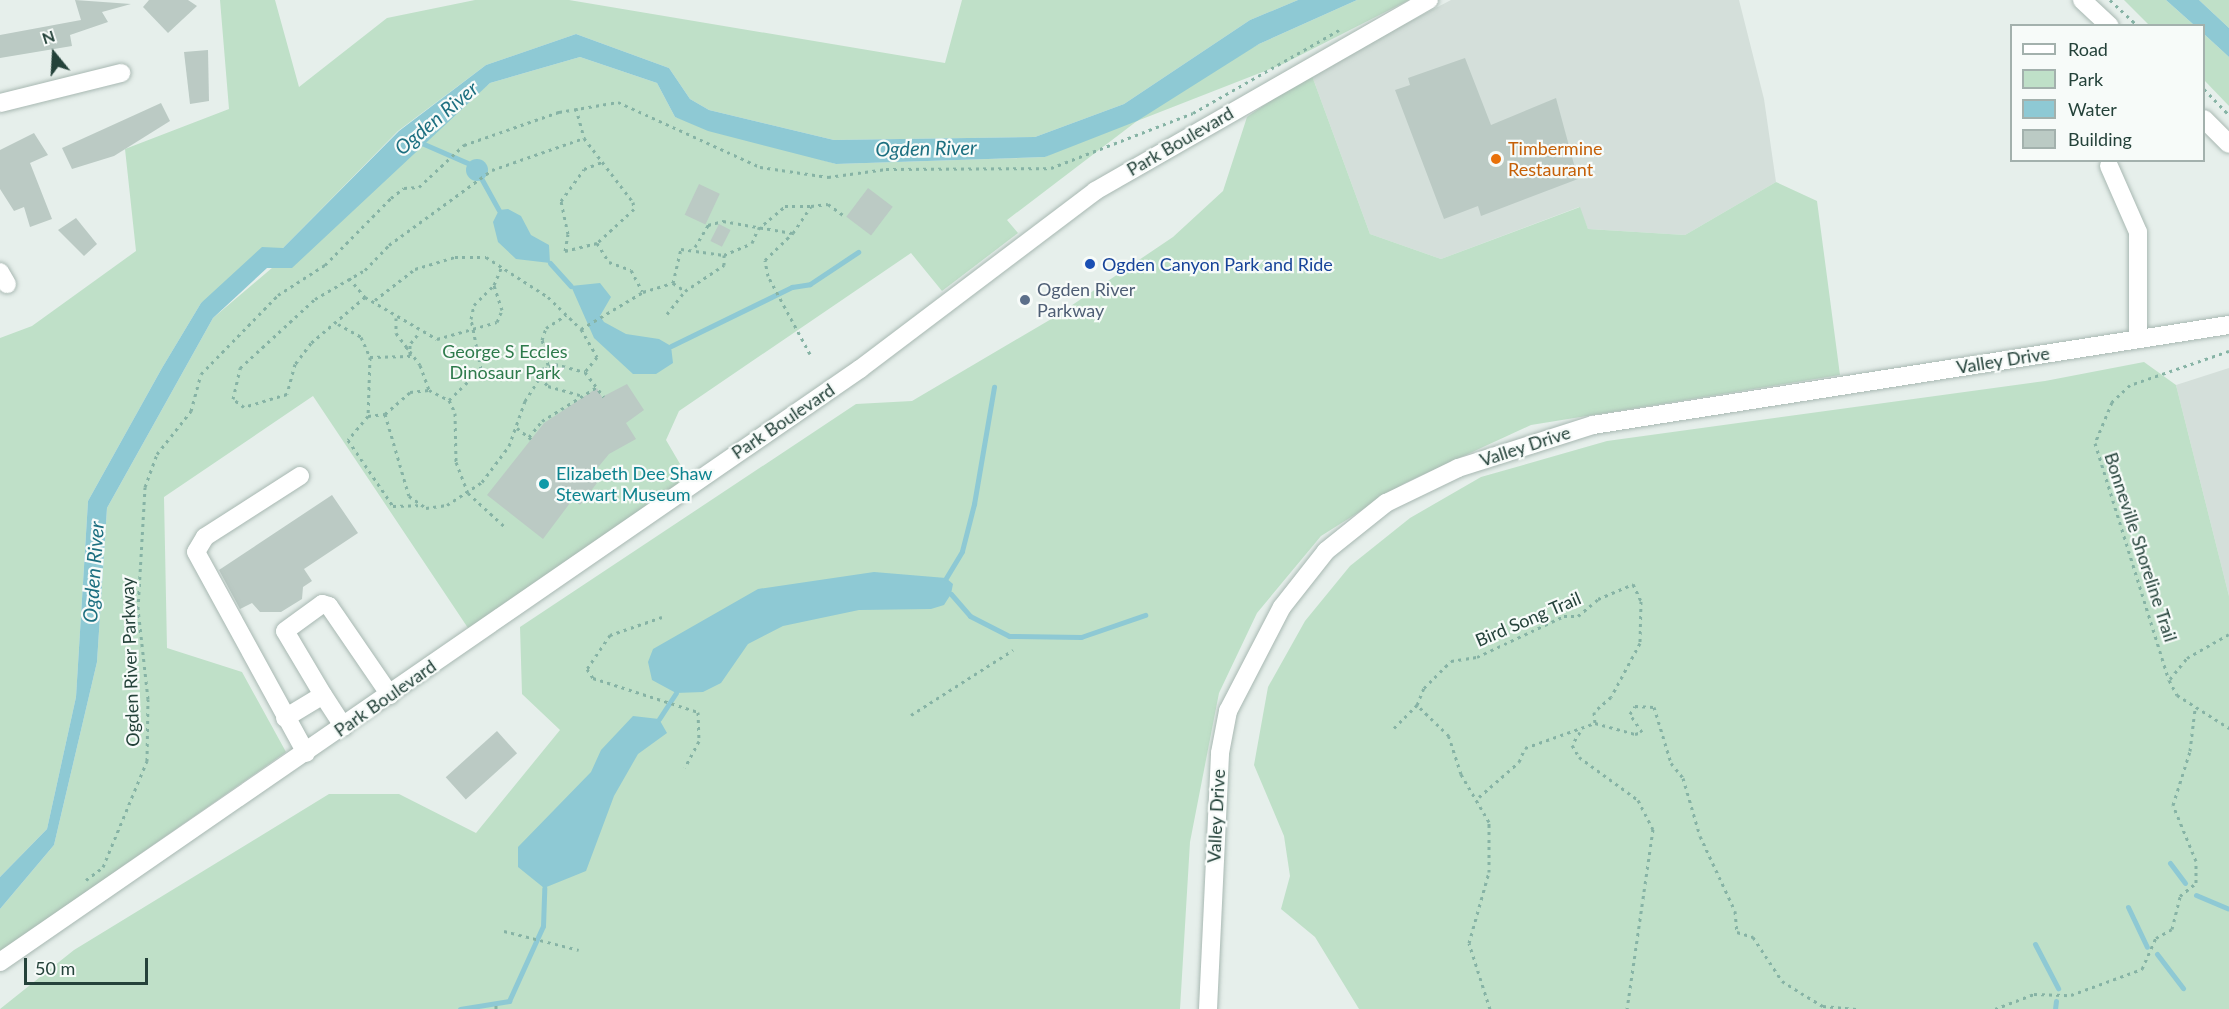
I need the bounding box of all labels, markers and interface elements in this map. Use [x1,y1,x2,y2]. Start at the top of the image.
north arrow [24,24,84,84]
legend [2010,24,2205,162]
text: N [39,25,57,47]
text: Road [2068,38,2108,60]
text: Park [2068,68,2103,90]
water label: Ogden River [389,76,483,160]
text: Water [2068,98,2117,120]
street label: Park Boulevard [1123,102,1237,180]
text: Building [2068,128,2132,150]
water label: Ogden River [875,135,977,161]
place label: Timbermine Restaurant [1508,138,1603,180]
marker: Timbermine Restaurant [1489,152,1503,166]
place label: Ogden Canyon Park and Ride [1102,253,1333,275]
marker: Ogden Canyon Park and Ride [1083,257,1097,271]
place label: Ogden River Parkway [1037,279,1135,322]
marker: Ogden River Parkway [1018,293,1032,307]
park label: George S Eccles Dinosaur Park [442,341,568,384]
street label: Valley Drive [1955,342,2051,378]
street label: Park Boulevard [727,379,839,463]
street label: Valley Drive [1477,421,1573,471]
street label: Bonneville Shoreline Trail [2100,449,2182,645]
place label: Elizabeth Dee Shaw Stewart Museum [556,463,712,506]
marker: Elizabeth Dee Shaw Stewart Museum [537,477,551,491]
water label: Ogden River [77,521,109,623]
street label: Ogden River Parkway [116,577,144,747]
street label: Bird Song Trail [1472,587,1584,651]
street label: Park Boulevard [330,655,440,741]
street label: Valley Drive [1203,768,1229,864]
scale bar [27,946,152,984]
text: 50 m [35,957,75,979]

